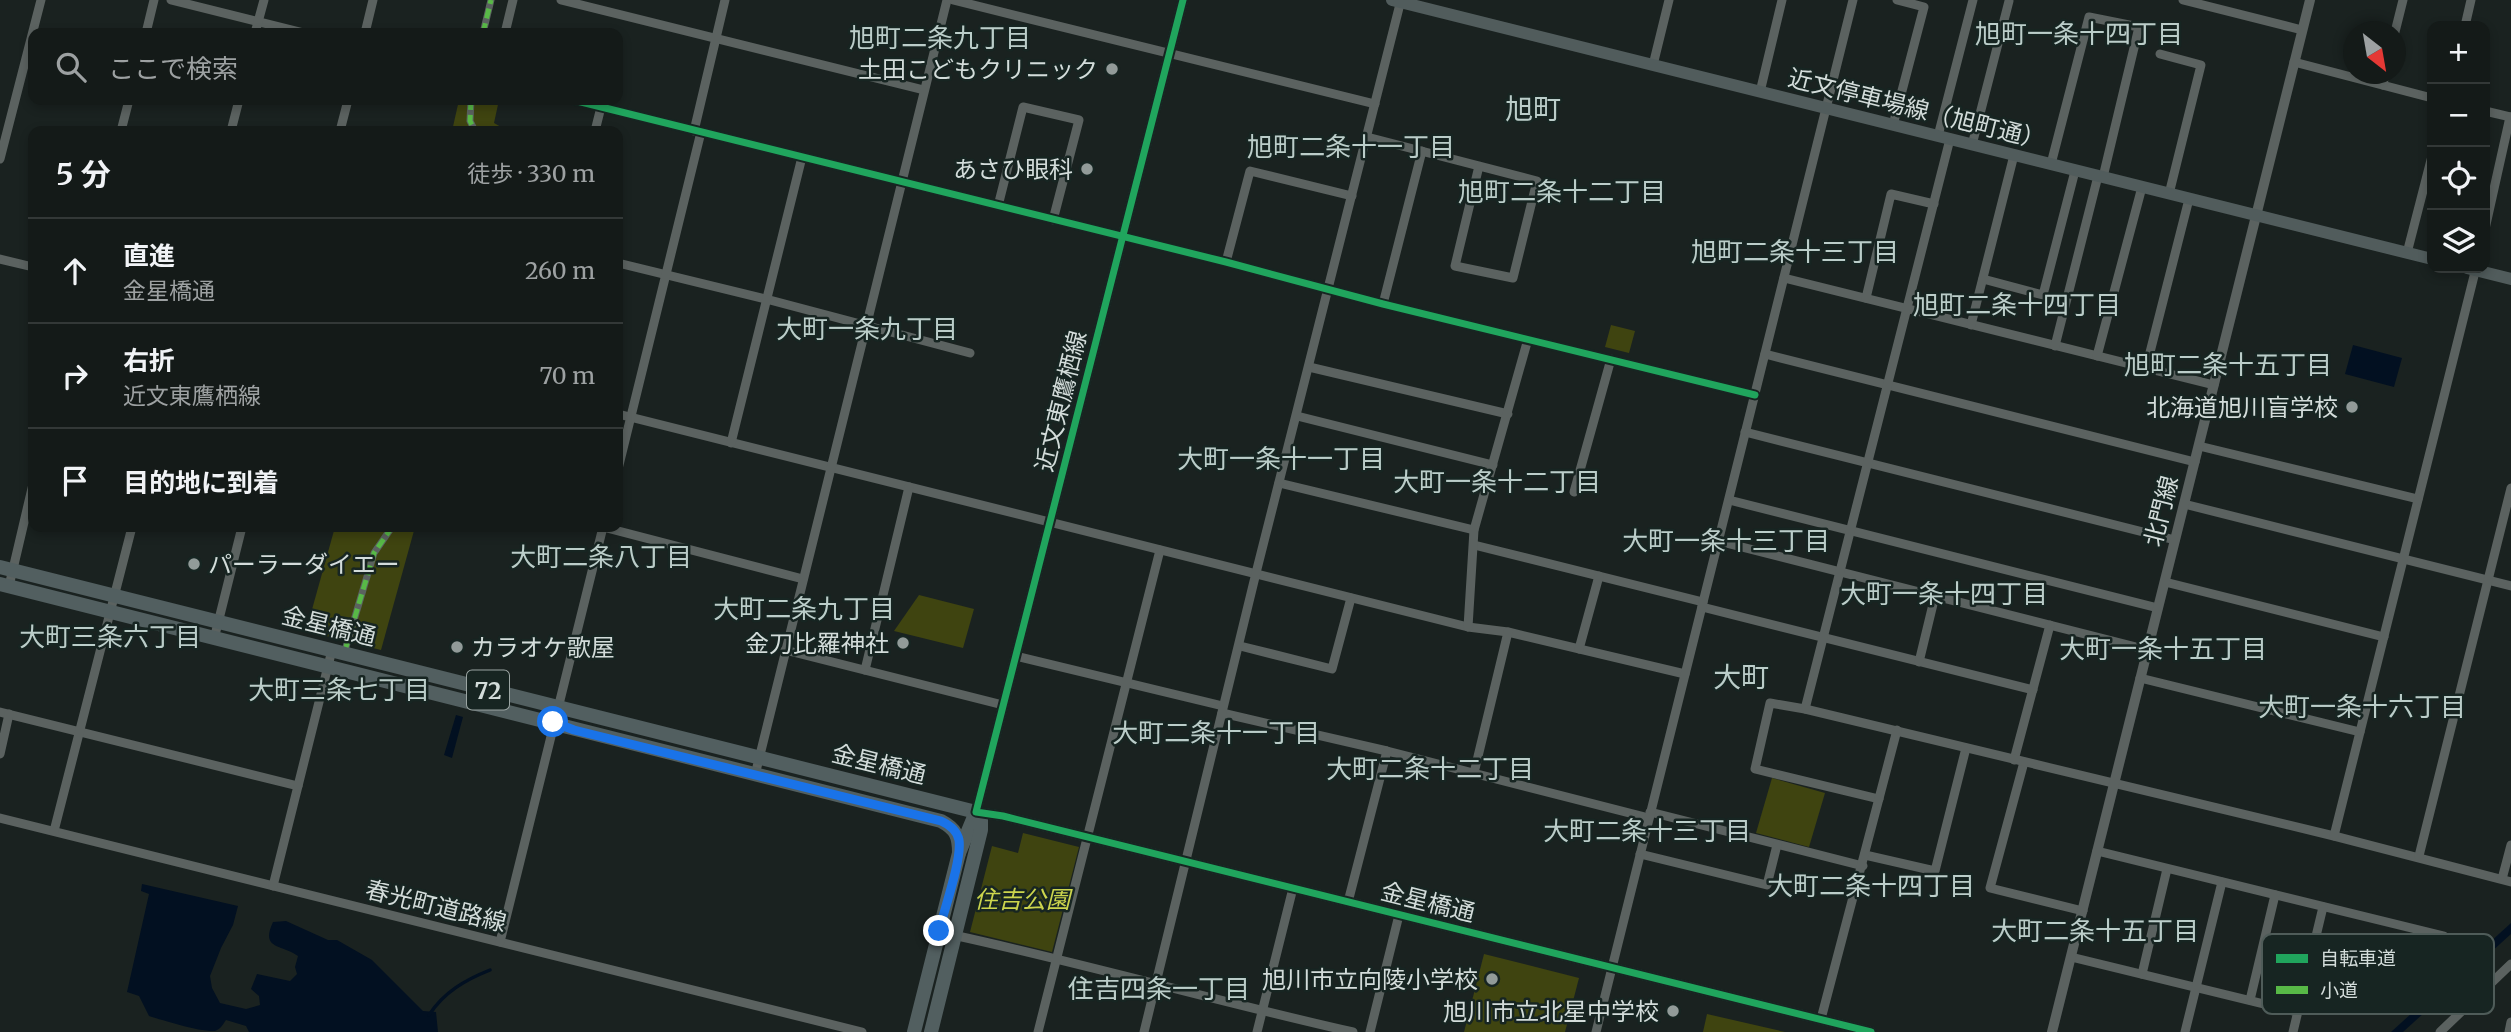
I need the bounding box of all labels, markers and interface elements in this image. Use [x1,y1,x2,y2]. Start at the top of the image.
district label: 旭町一条十四丁目 [1975,17,2183,50]
district label: 旭町二条九丁目 [849,21,1031,54]
north arrow [2343,21,2406,84]
map controls [2427,21,2490,273]
button: + [2427,21,2490,84]
search box [28,28,623,105]
icon: search [52,48,90,86]
text: ここで検索 [108,52,238,85]
place label: 土田こどもクリニック [858,54,1098,85]
marker: 土田こどもクリニック [1104,61,1120,77]
street label: 近文停車場線（旭町通） [1785,62,2049,156]
button: − [2427,84,2490,147]
district label: 旭町 [1505,91,1561,127]
district label: 旭町二条十一丁目 [1247,130,1455,163]
button: locate [2427,147,2490,210]
place label: あさひ眼科 [953,154,1073,185]
text: 5 分 [56,155,111,193]
text: 徒歩 · 330 m [467,159,595,188]
marker: あさひ眼科 [1079,161,1095,177]
district label: 旭町二条十二丁目 [1458,175,1666,208]
button: layers [2427,210,2490,273]
district label: 旭町二条十三丁目 [1691,235,1899,268]
text: 直進 [123,239,175,272]
icon: ahead [56,252,94,290]
text: 260 m [525,256,595,285]
text: 金星橋通 [123,276,215,305]
district label: 旭町二条十四丁目 [1913,288,2121,321]
district label: 大町一条九丁目 [776,312,958,345]
street label: 近文東鷹栖線 [1029,327,1093,475]
text: 右折 [123,344,175,377]
district label: 旭町二条十五丁目 [2124,348,2332,381]
icon: right [56,357,94,395]
text: 70 m [539,361,595,390]
text: 近文東鷹栖線 [123,381,261,410]
place label: 北海道旭川盲学校 [2146,392,2338,423]
marker: 北海道旭川盲学校 [2344,399,2360,415]
district label: 大町一条十一丁目 [1177,442,1385,475]
icon: arrive [56,462,94,500]
district label: 大町一条十二丁目 [1393,465,1601,498]
text: 目的地に到着 [123,466,279,499]
street label: 北門線 [2137,472,2185,550]
district label: 大町一条十三丁目 [1622,524,1830,557]
district label: 大町二条八丁目 [510,540,692,573]
place label: パーラーダイエー [208,549,400,580]
marker: パーラーダイエー [186,556,202,572]
district label: 大町一条十四丁目 [1840,577,2048,610]
district label: 大町二条九丁目 [713,592,895,625]
street label: 金星橋通 [279,599,379,653]
district label: 大町三条六丁目 [19,620,201,653]
place label: 金刀比羅神社 [745,628,889,659]
place label: カラオケ歌屋 [471,632,615,663]
district label: 大町一条十五丁目 [2059,632,2267,665]
marker: 金刀比羅神社 [895,635,911,651]
marker: カラオケ歌屋 [449,639,465,655]
district label: 大町 [1713,659,1769,695]
road number: 72 [467,670,509,710]
district label: 大町三条七丁目 [248,673,430,706]
district label: 大町一条十六丁目 [2258,690,2466,723]
route start [537,706,568,737]
district label: 大町二条十一丁目 [1112,716,1320,749]
street label: 金星橋通 [829,737,929,791]
district label: 大町二条十二丁目 [1326,752,1534,785]
district label: 大町二条十三丁目 [1543,814,1751,847]
district label: 大町二条十四丁目 [1767,869,1975,902]
street label: 春光町道路線 [362,874,510,938]
street label: 金星橋通 [1378,875,1478,929]
park label: 住吉公園 [974,884,1073,915]
district label: 大町二条十五丁目 [1991,914,2199,947]
route end [923,915,954,946]
legend [2262,934,2494,1014]
text: 自転車道 [2320,946,2396,970]
place label: 旭川市立向陵小学校 [1262,964,1478,995]
marker: 旭川市立向陵小学校 [1484,971,1500,987]
district label: 住吉四条一丁目 [1068,972,1250,1005]
text: 小道 [2320,978,2358,1002]
place label: 旭川市立北星中学校 [1443,996,1659,1027]
marker: 旭川市立北星中学校 [1665,1003,1681,1019]

